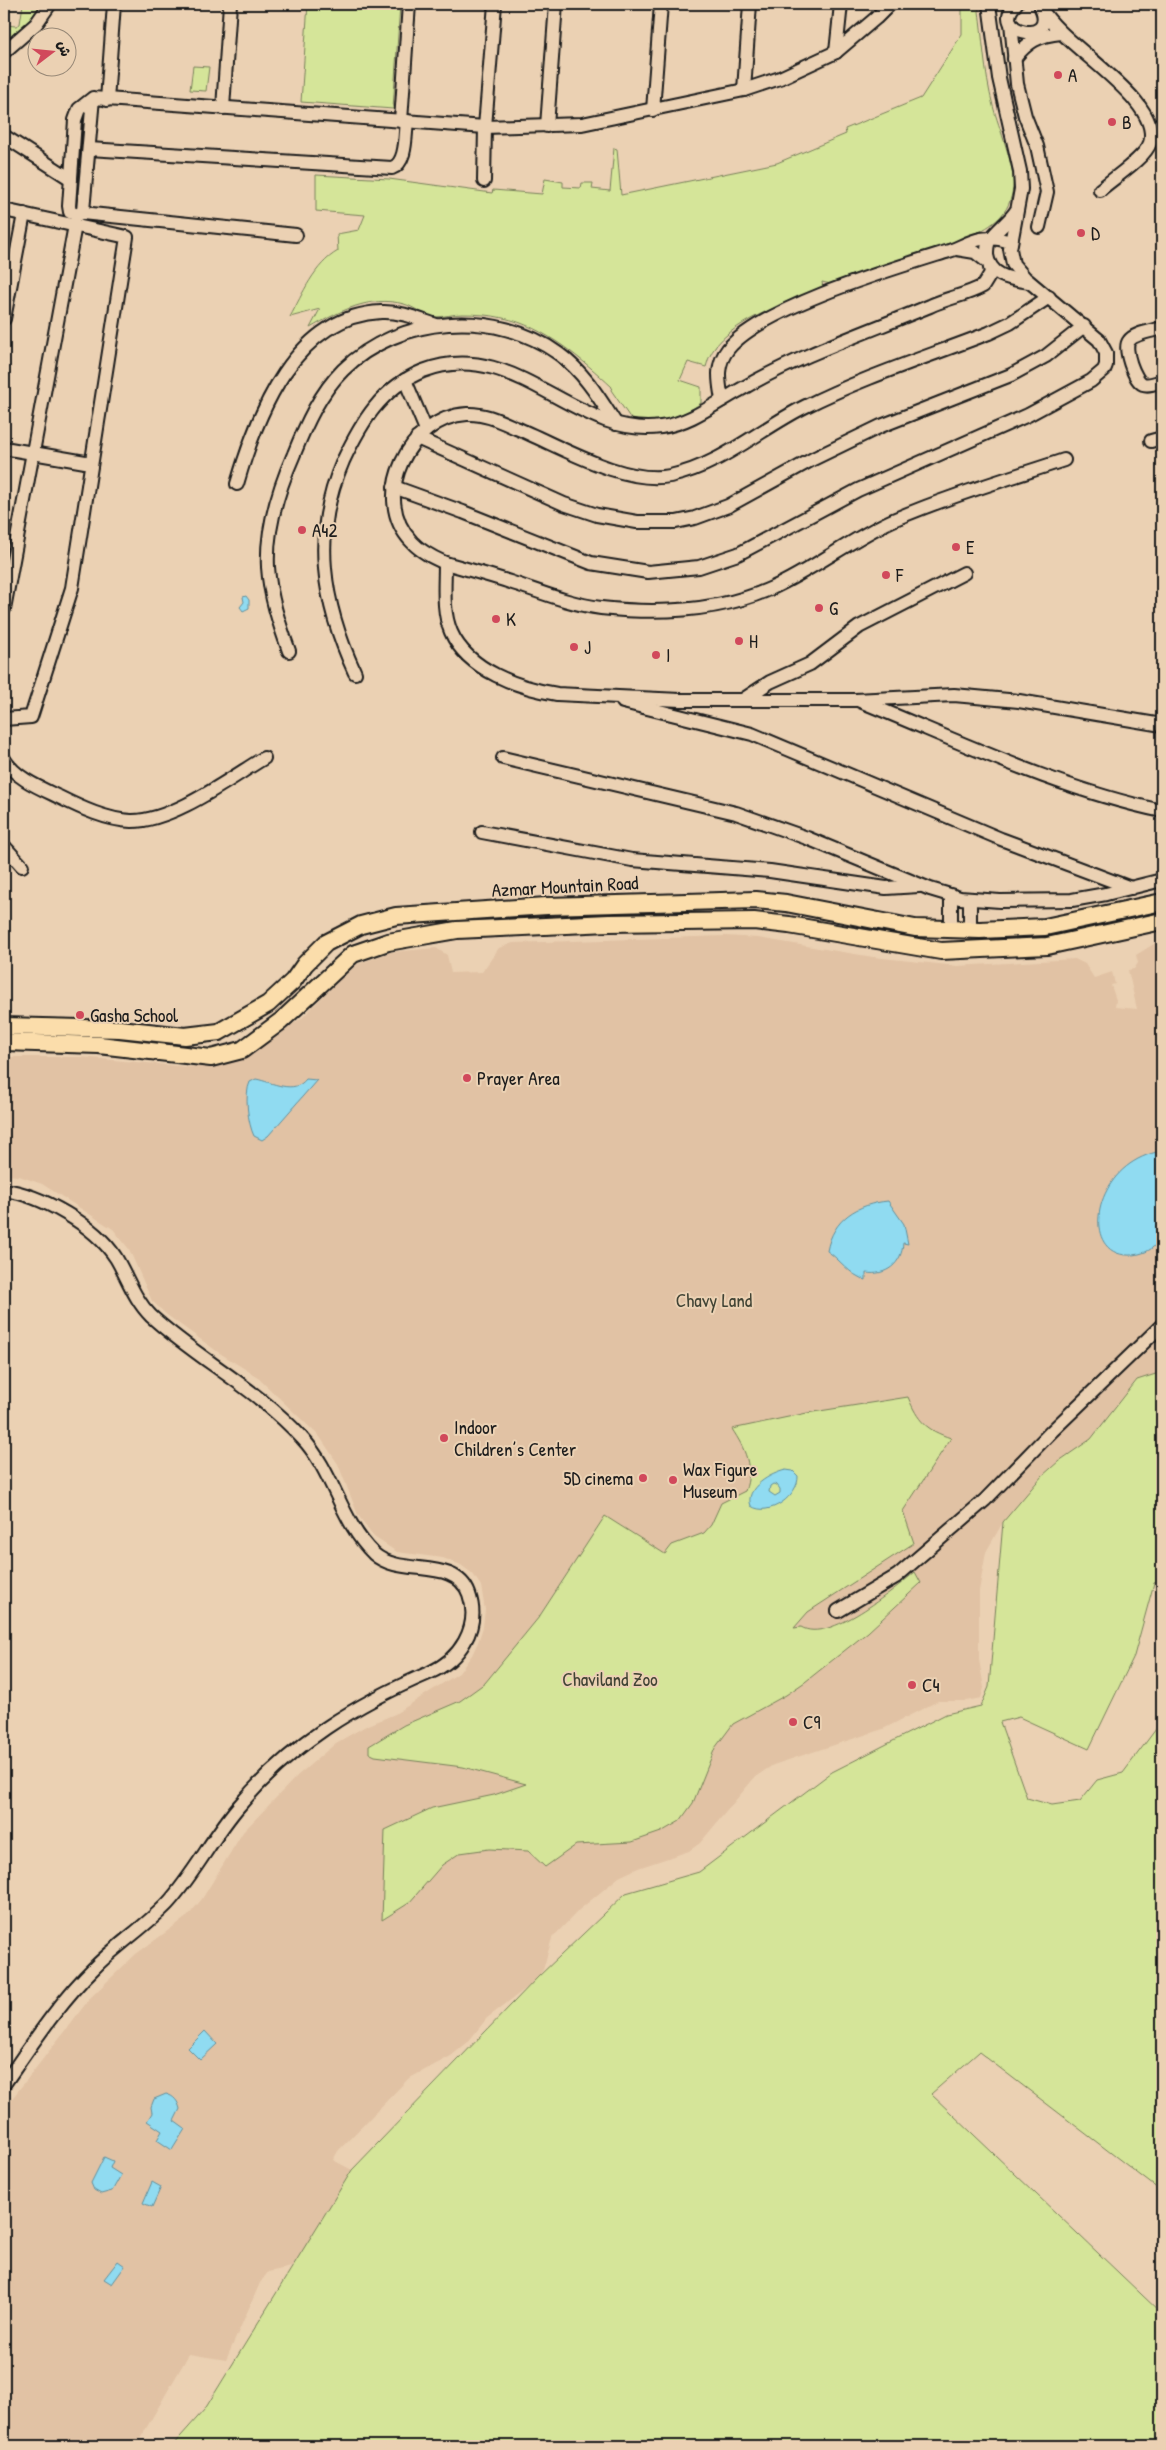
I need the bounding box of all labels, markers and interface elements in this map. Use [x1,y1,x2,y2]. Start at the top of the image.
north arrow [28,28,78,78]
text: ش [54,38,76,58]
place label: A [1068,62,1077,88]
marker: A [1052,69,1064,81]
place label: B [1122,109,1132,135]
marker: B [1106,116,1118,128]
place label: D [1091,220,1100,246]
marker: D [1075,227,1087,239]
place label: A42 [312,517,337,543]
marker: A42 [296,524,308,536]
place label: E [966,534,975,560]
marker: E [950,541,962,553]
place label: F [895,562,904,588]
marker: F [880,569,892,581]
place label: G [829,595,838,621]
marker: G [813,602,825,614]
place label: K [506,606,516,632]
marker: K [490,613,502,625]
place label: H [749,628,758,654]
place label: J [584,634,591,660]
marker: H [733,635,745,647]
marker: J [568,641,580,653]
place label: I [666,642,670,668]
marker: I [650,649,662,661]
street label: Azmar Mountain Road [491,869,640,903]
place label: Gasha School [90,1002,179,1028]
marker: Gasha School [74,1009,86,1021]
place label: Prayer Area [477,1065,560,1091]
marker: Prayer Area [461,1072,473,1084]
park label: Chavy Land [676,1287,753,1313]
place label: Indoor Children’s Center [454,1414,577,1462]
marker: Indoor Children’s Center [438,1432,450,1444]
place label: Wax Figure Museum [683,1456,758,1504]
place label: 5D cinema [563,1465,634,1491]
marker: 5D cinema [637,1472,649,1484]
marker: Wax Figure Museum [667,1474,679,1486]
park label: Chaviland Zoo [562,1666,658,1692]
place label: C4 [922,1672,940,1698]
marker: C4 [906,1679,918,1691]
place label: C9 [803,1709,820,1735]
marker: C9 [787,1716,799,1728]

